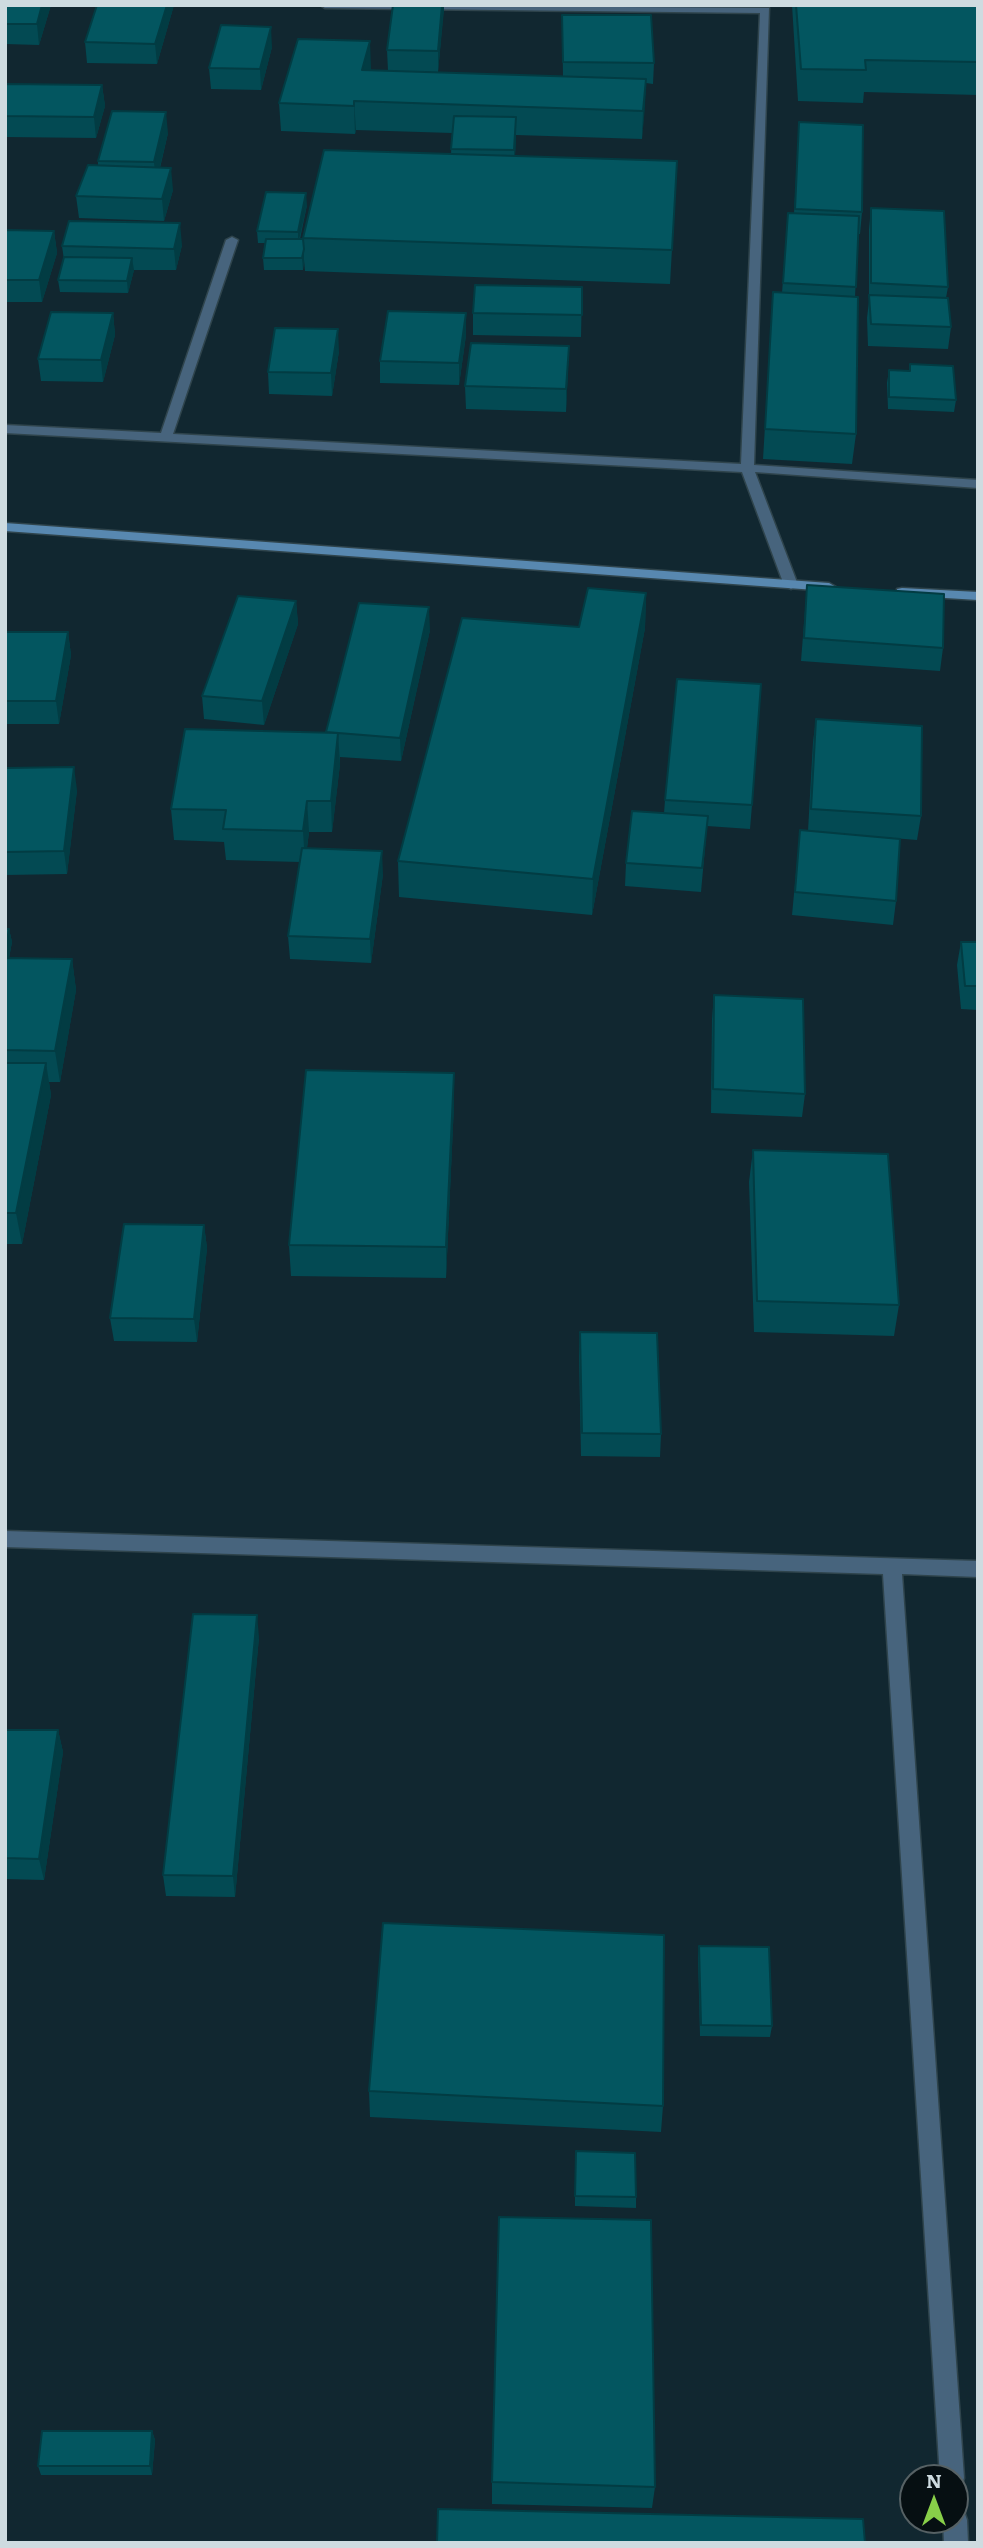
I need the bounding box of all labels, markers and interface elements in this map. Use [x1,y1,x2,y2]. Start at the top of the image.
north arrow [899,2464,969,2534]
text: N [926,2466,942,2494]

